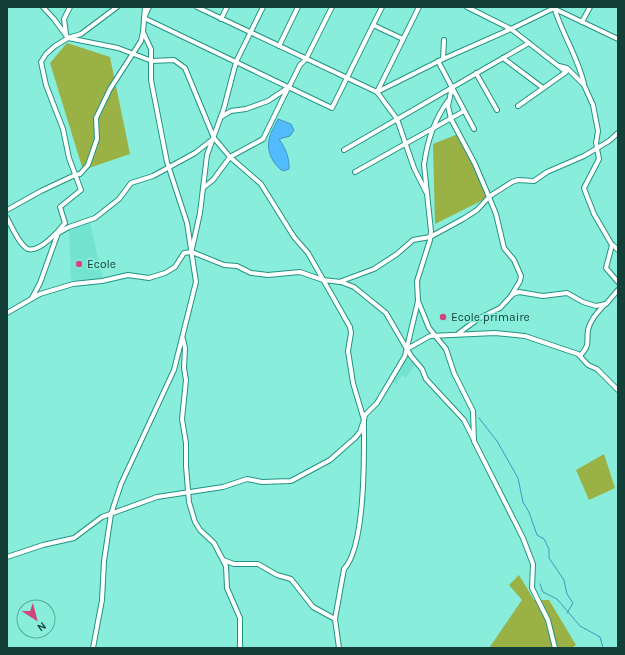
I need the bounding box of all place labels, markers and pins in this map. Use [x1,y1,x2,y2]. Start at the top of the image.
place label: Ecole [87,257,116,271]
marker: Ecole [74,259,84,269]
place label: Ecole primaire [451,310,530,324]
marker: Ecole primaire [438,312,448,322]

